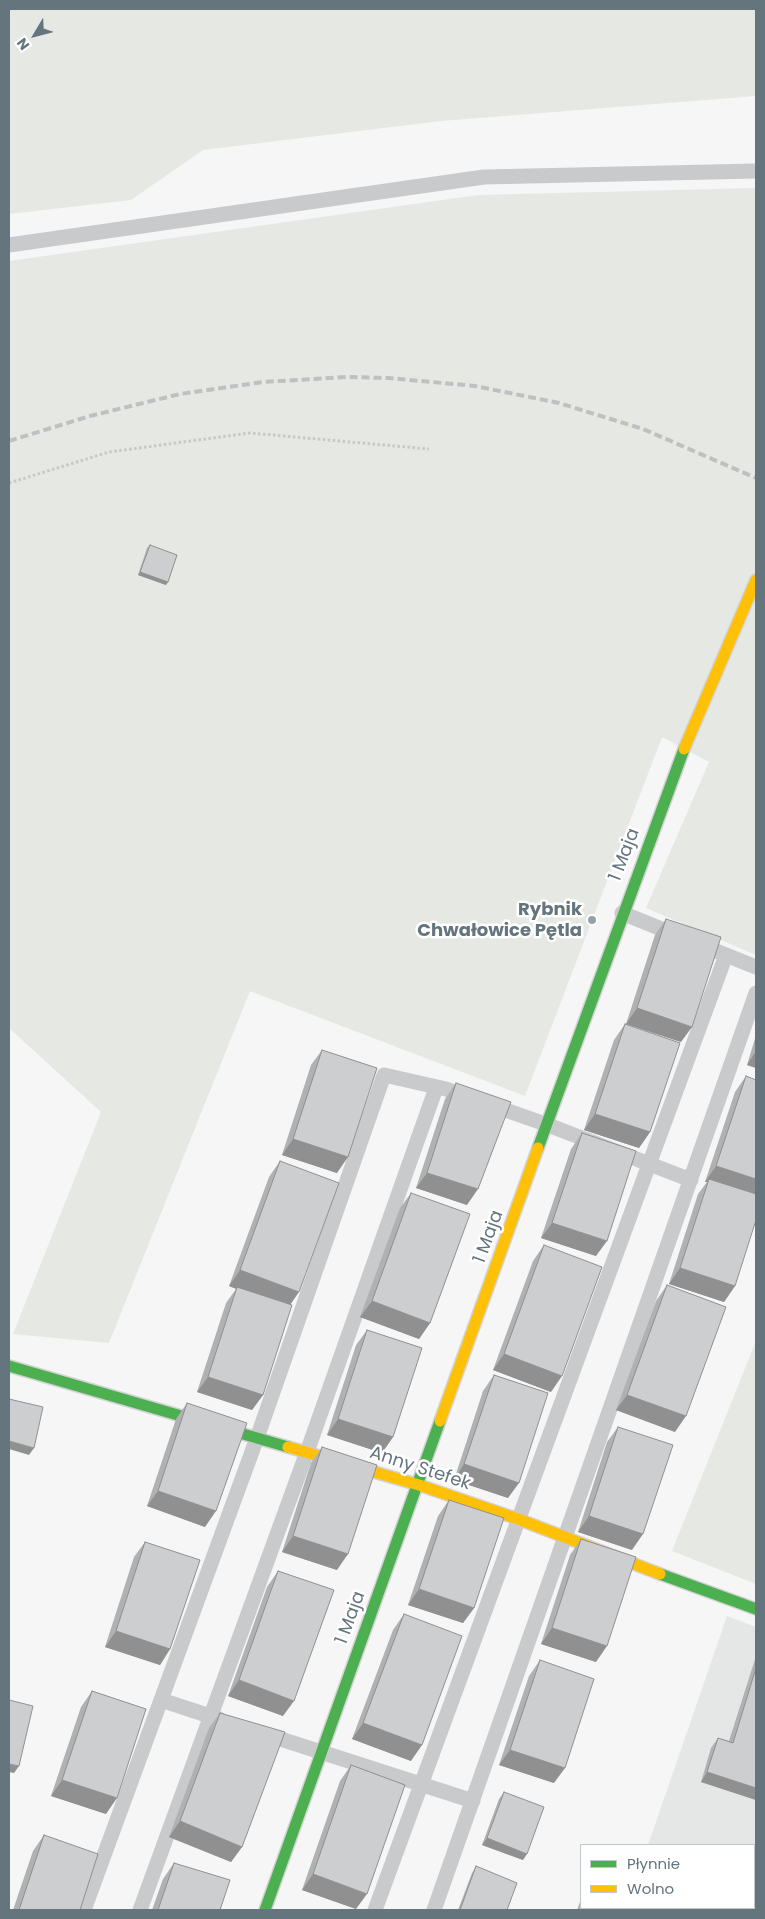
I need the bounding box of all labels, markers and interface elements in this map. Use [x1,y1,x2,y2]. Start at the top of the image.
north arrow [10,10,60,60]
text: N [12,34,34,54]
street label: 1 Maja [605,826,645,884]
place label: Rybnik Chwałowice Pętla [417,899,582,942]
marker: Rybnik Chwałowice Pętla [586,914,598,926]
street label: 1 Maja [469,1208,509,1266]
street label: Anny Stefek [367,1443,473,1495]
street label: 1 Maja [331,1589,371,1647]
legend [580,1844,755,1909]
text: Płynnie [627,1853,680,1874]
text: Wolno [627,1878,674,1899]

